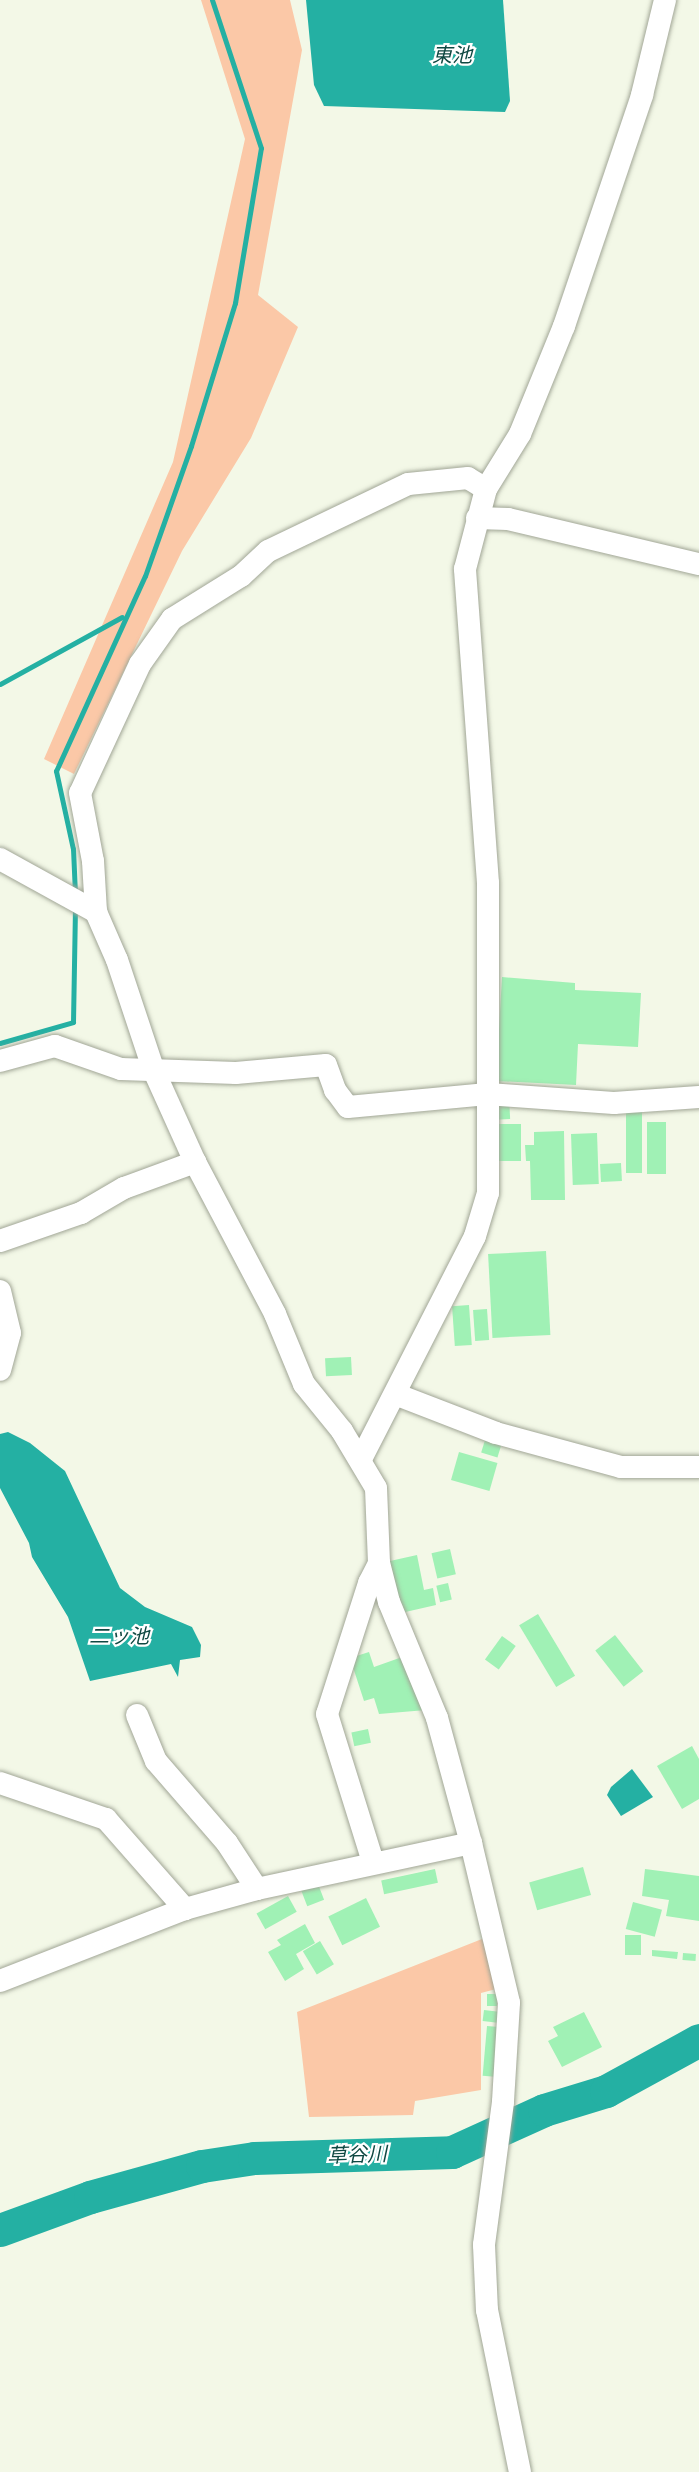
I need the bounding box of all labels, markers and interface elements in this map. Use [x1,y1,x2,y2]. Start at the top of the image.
water label: 東池 [432,43,472,67]
water label: 二ッ池 [89,1624,149,1648]
water label: 草谷川 [327,2142,387,2168]

